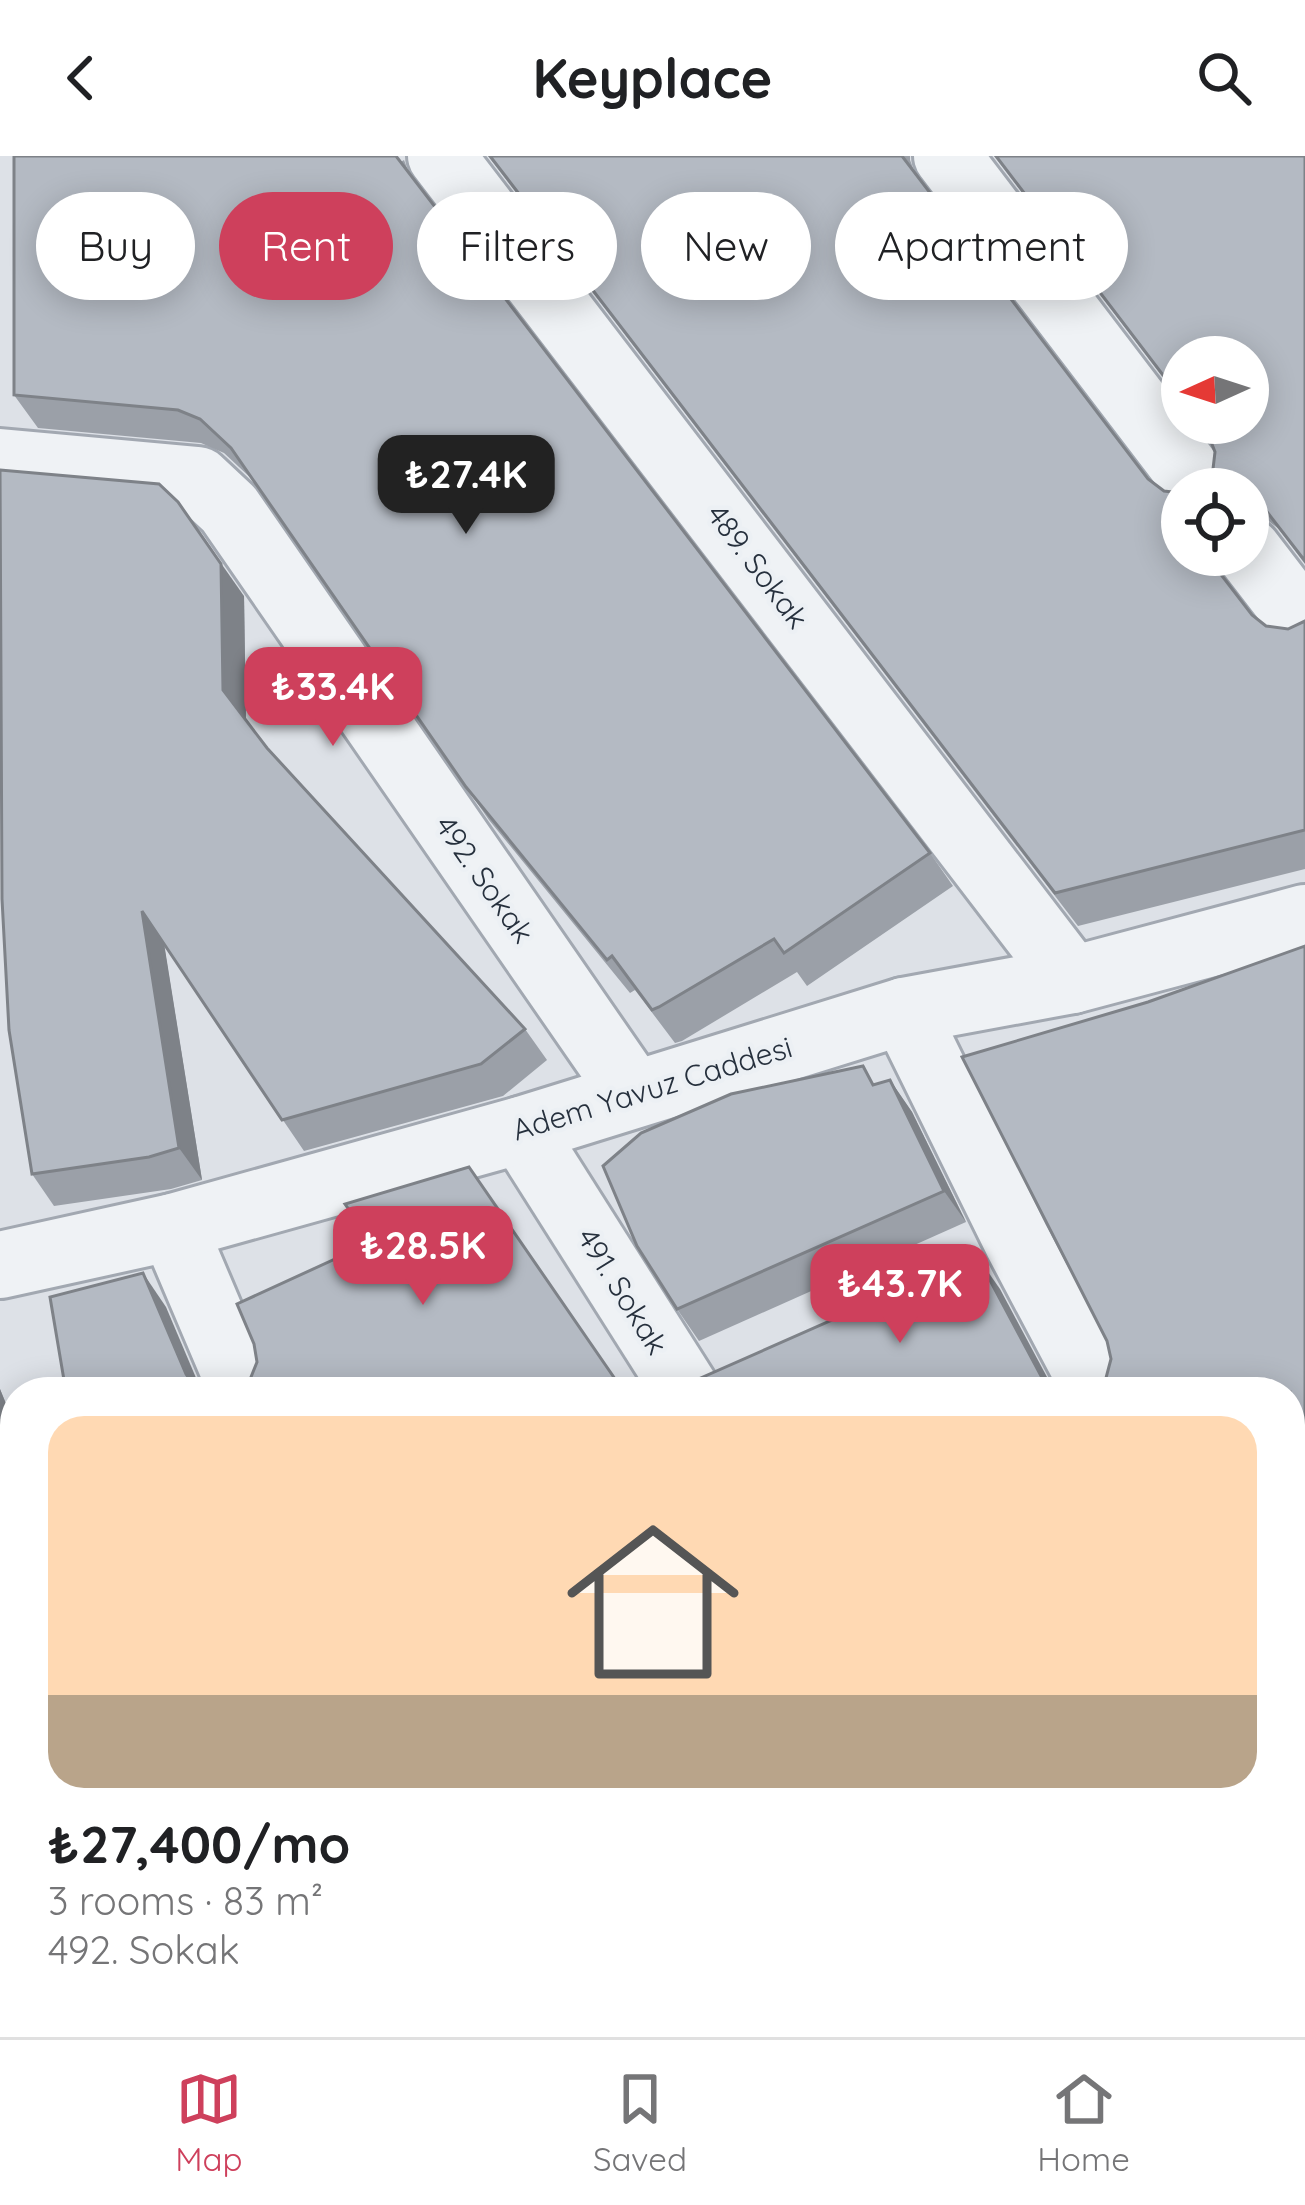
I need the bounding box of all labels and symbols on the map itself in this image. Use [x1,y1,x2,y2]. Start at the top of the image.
north arrow [1161,336,1269,444]
pin: ₺27.4K [368,435,564,537]
street label: 489. Sokak [699,496,817,636]
pin: ₺33.4K [235,647,431,749]
street label: 492. Sokak [427,808,543,950]
street label: Adem Yavuz Caddesi [507,1027,797,1149]
pin: ₺28.5K [325,1206,521,1308]
street label: 491. Sokak [569,1221,677,1361]
pin: ₺43.7K [802,1244,998,1346]

